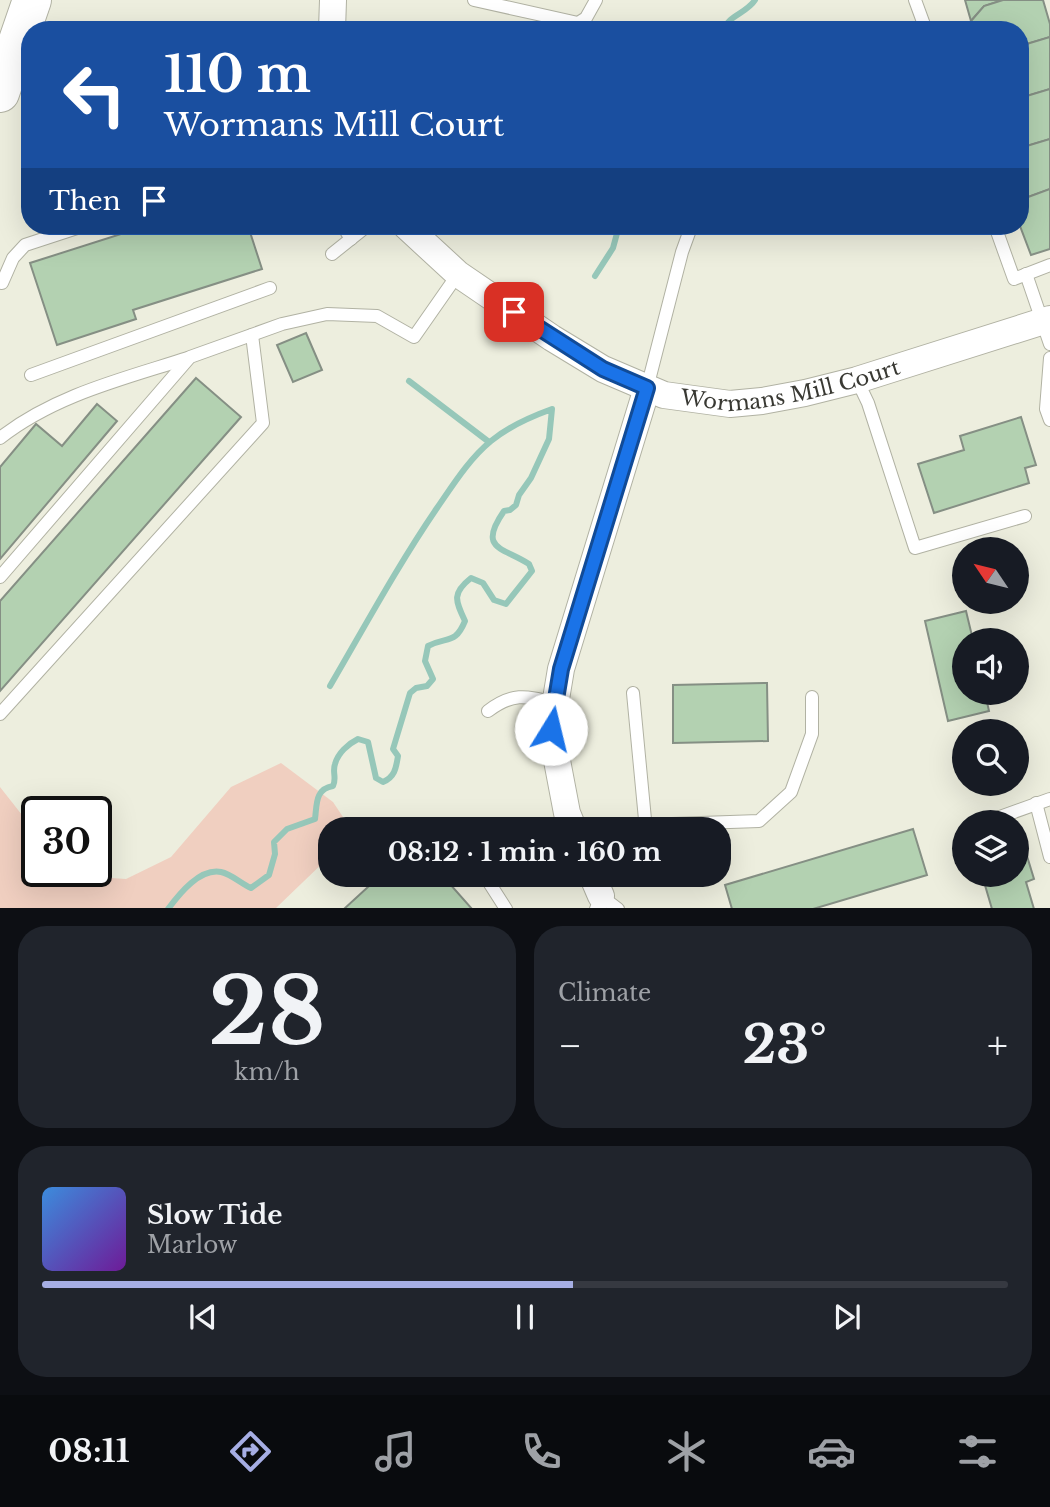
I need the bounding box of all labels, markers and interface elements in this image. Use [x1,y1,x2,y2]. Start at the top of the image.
text: 110 m [164,44,311,105]
icon: left [49,49,140,140]
text: Wormans Mill Court [164,105,504,145]
icon: arrive [135,182,173,220]
text: Then [49,185,121,217]
pin [484,282,544,342]
icon: arrive [495,293,533,331]
street label: Wormans Mill Court [678,354,903,417]
north arrow [952,537,1029,614]
map controls [952,537,1029,887]
button: sound [952,628,1029,705]
position arrow [514,692,588,766]
button: search [952,719,1029,796]
speed limit sign: 30 [21,796,112,887]
button: layers [952,810,1029,887]
text: 08:12 · 1 min · 160 m [388,836,661,868]
text: 28 [208,956,326,1069]
text: Climate [558,979,651,1007]
text: 23° [742,1013,827,1077]
text: − [558,1022,582,1069]
text: + [987,1022,1008,1069]
text: km/h [234,1058,300,1086]
text: Slow Tide [147,1199,283,1231]
text: Marlow [147,1231,237,1259]
icon: previous [184,1298,222,1336]
icon: pause [506,1298,544,1336]
icon: next [828,1298,866,1336]
icon: directions [226,1427,275,1476]
icon: music [371,1427,420,1476]
icon: phone [517,1427,566,1476]
icon: climate [662,1427,711,1476]
icon: car [807,1427,856,1476]
icon: filters [953,1427,1002,1476]
text: 08:11 [48,1431,130,1471]

